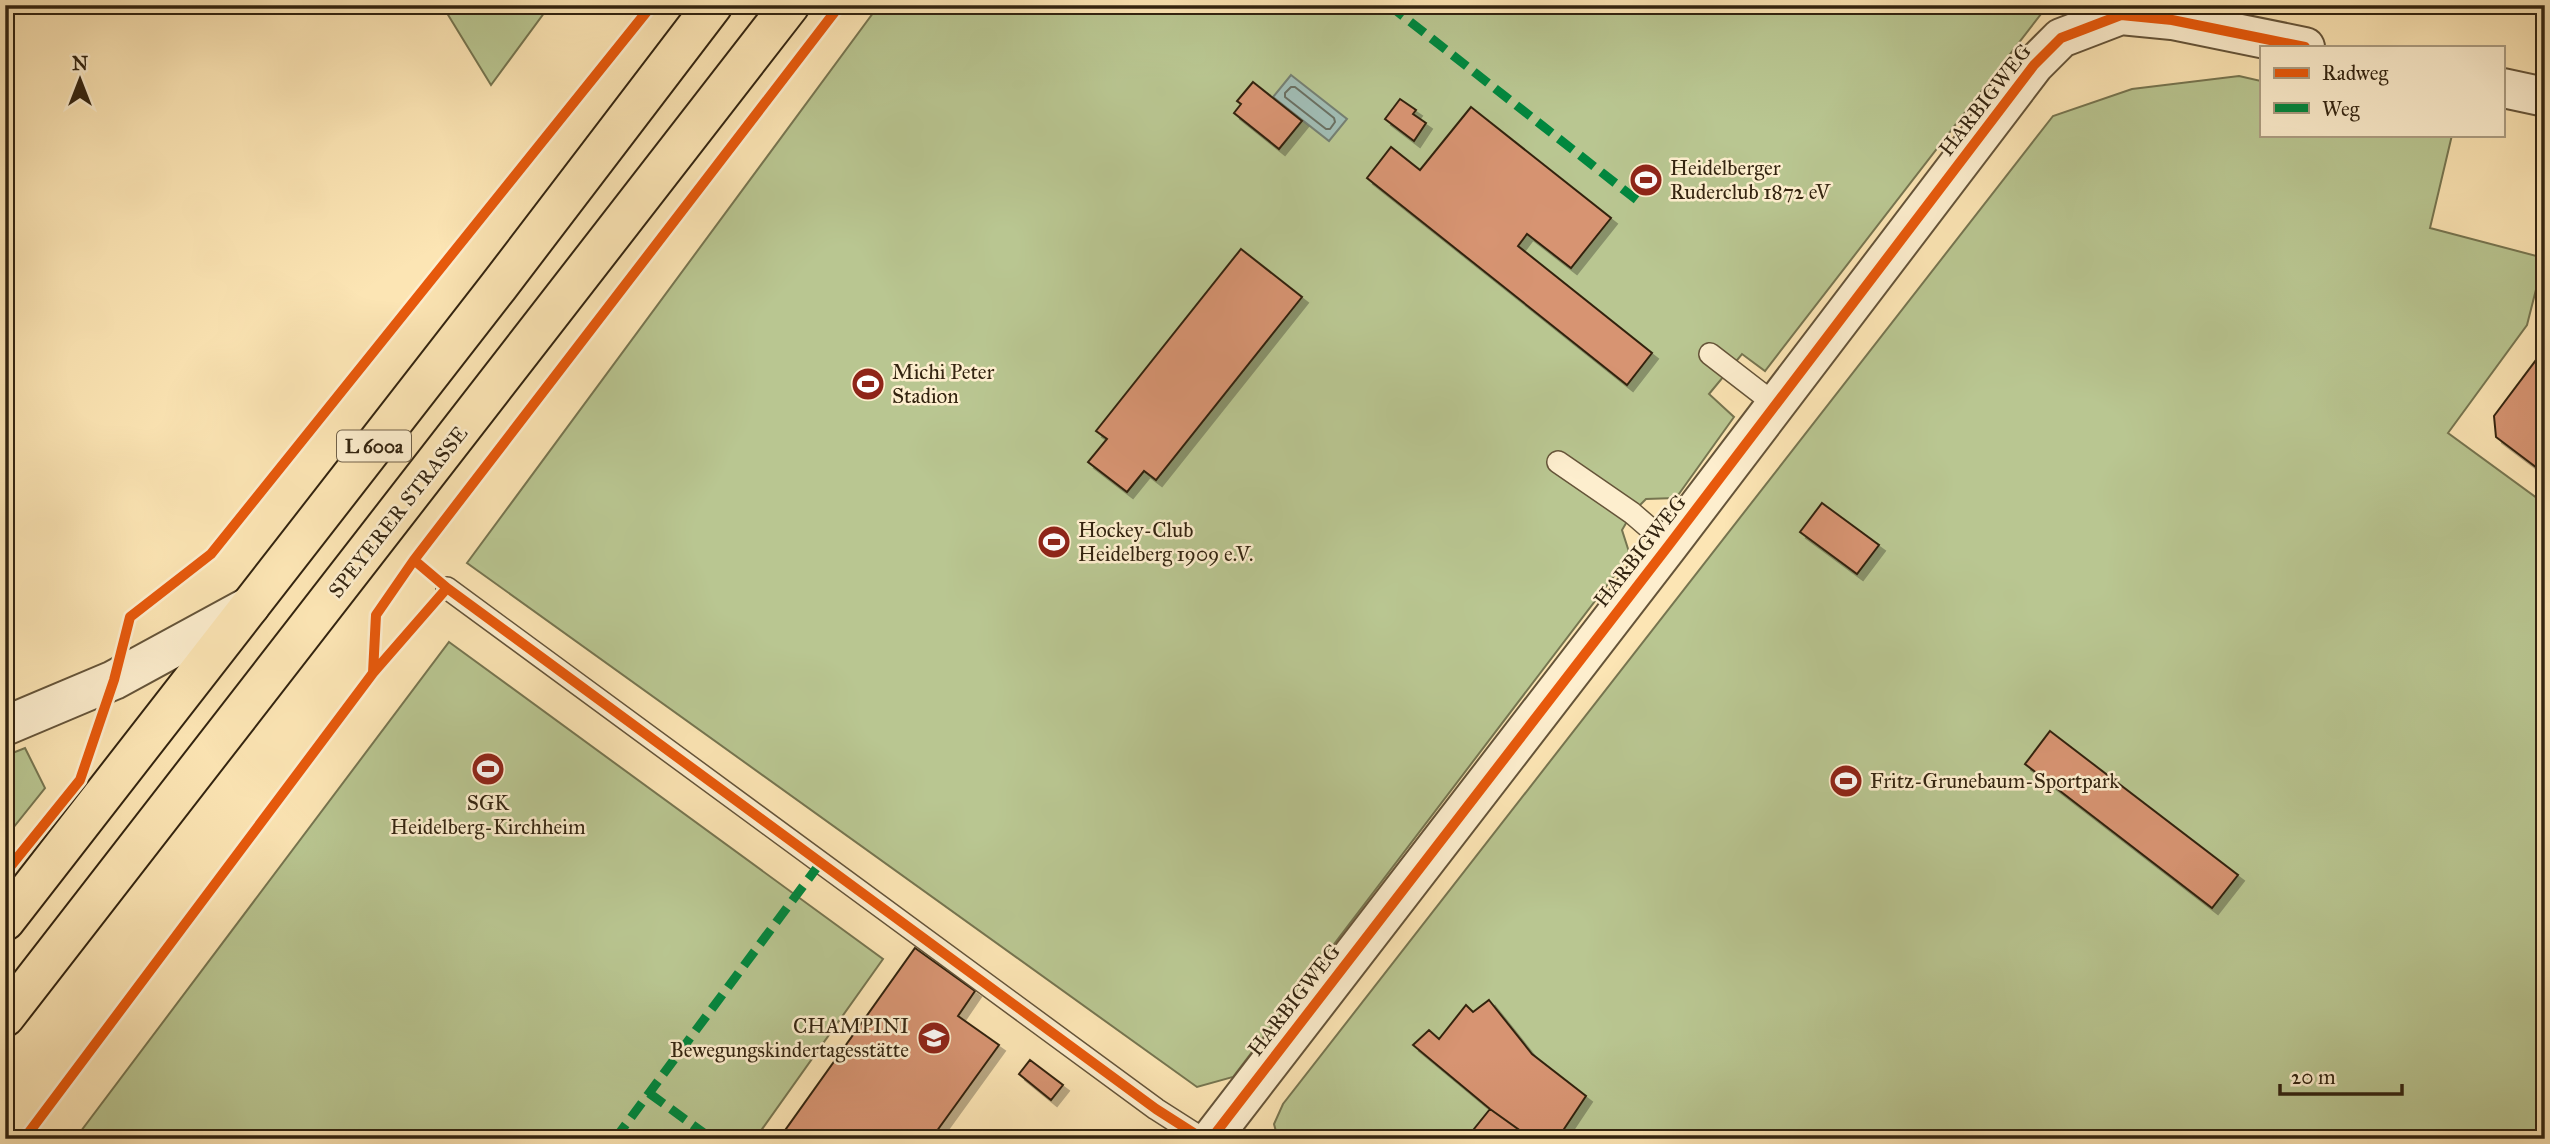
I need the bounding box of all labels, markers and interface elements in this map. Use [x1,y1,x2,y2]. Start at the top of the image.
street label: HARBIGWEG [1933,39,2037,161]
north arrow [46,46,116,116]
legend [2260,46,2504,136]
text: N [72,52,88,75]
text: Radweg [2322,60,2388,86]
text: Weg [2322,96,2360,122]
place label: Heidelberger Ruderclub 1872 eV [1670,155,1831,205]
sports icon: Heidelberger Ruderclub 1872 eV [1627,161,1665,199]
place label: Michi Peter Stadion [892,359,995,409]
sports icon: Michi Peter Stadion [849,365,887,403]
street label: SPEYERER STRASSE [323,421,473,603]
road number: L 600a [337,430,411,462]
street label: HARBIGWEG [1588,490,1692,612]
place label: Hockey-Club Heidelberg 1909 e.V. [1078,517,1253,567]
sports icon: Hockey-Club Heidelberg 1909 e.V. [1035,523,1073,561]
sports icon: SGK Heidelberg-Kirchheim [469,750,507,788]
sports icon: Fritz-Grunebaum-Sportpark [1827,762,1865,800]
place label: Fritz-Grunebaum-Sportpark [1870,768,2119,794]
place label: SGK Heidelberg-Kirchheim [390,790,586,840]
street label: HARBIGWEG [1242,939,1346,1061]
place label: CHAMPINI Bewegungskindertagesstätte [670,1013,909,1063]
school or university icon: CHAMPINI Bewegungskindertagesstätte [915,1019,953,1057]
scale bar [2280,1053,2403,1097]
text: 20 m [2291,1064,2336,1090]

